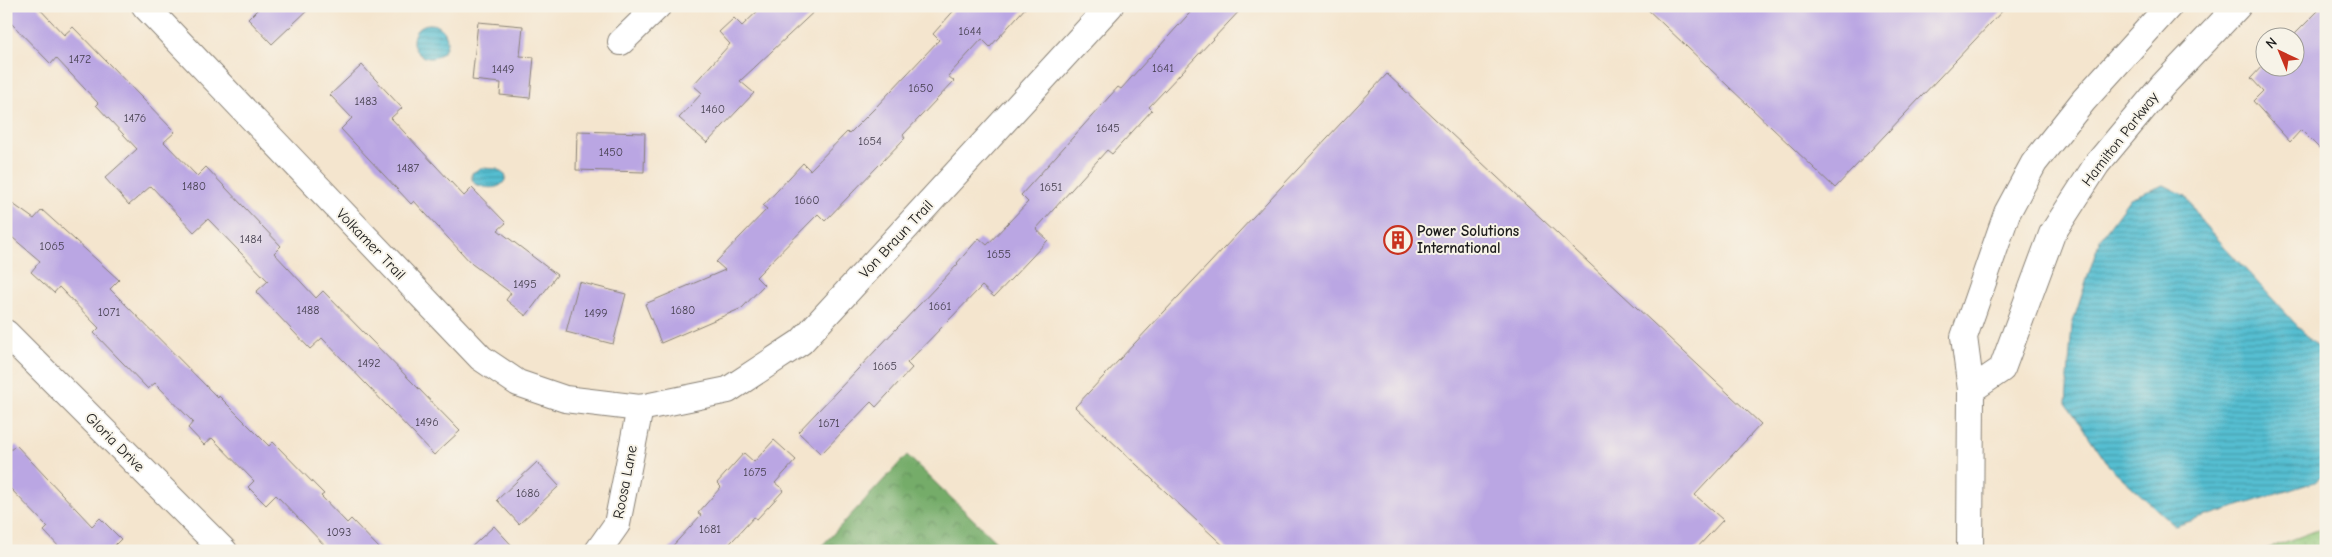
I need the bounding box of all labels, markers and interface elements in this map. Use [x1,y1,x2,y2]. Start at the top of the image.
house number: 1644 [959,24,982,38]
north arrow [2254,28,2304,78]
text: N [2262,34,2281,52]
house number: 1472 [69,52,91,66]
house number: 1641 [1152,61,1174,75]
house number: 1449 [492,62,514,76]
house number: 1650 [908,81,934,95]
street label: Hamilton Parkway [2078,88,2163,190]
house number: 1483 [355,94,377,108]
house number: 1460 [701,102,725,116]
house number: 1476 [124,111,146,125]
house number: 1645 [1096,121,1120,135]
house number: 1654 [858,134,882,148]
house number: 1450 [599,145,623,159]
house number: 1487 [397,161,420,175]
house number: 1480 [182,179,206,193]
house number: 1651 [1040,180,1063,194]
house number: 1660 [794,193,820,207]
street label: Von Braun Trail [855,196,937,282]
street label: Volkamer Trail [333,205,409,283]
place label: Power Solutions International [1417,222,1519,257]
building icon: Power Solutions International [1383,225,1413,255]
house number: 1484 [240,232,262,246]
house number: 1065 [39,239,65,253]
house number: 1655 [987,247,1011,261]
house number: 1495 [513,277,537,291]
house number: 1661 [929,299,952,313]
house number: 1488 [297,303,319,317]
house number: 1680 [671,303,695,317]
house number: 1071 [98,305,120,319]
house number: 1499 [584,306,608,320]
house number: 1492 [357,356,381,370]
house number: 1665 [873,359,897,373]
street label: Gloria Drive [82,409,149,476]
house number: 1496 [415,415,439,429]
house number: 1671 [818,416,840,430]
street label: Roosa Lane [609,443,641,520]
house number: 1675 [743,465,767,479]
house number: 1686 [516,486,540,500]
house number: 1681 [699,522,721,536]
house number: 1093 [327,525,351,539]

